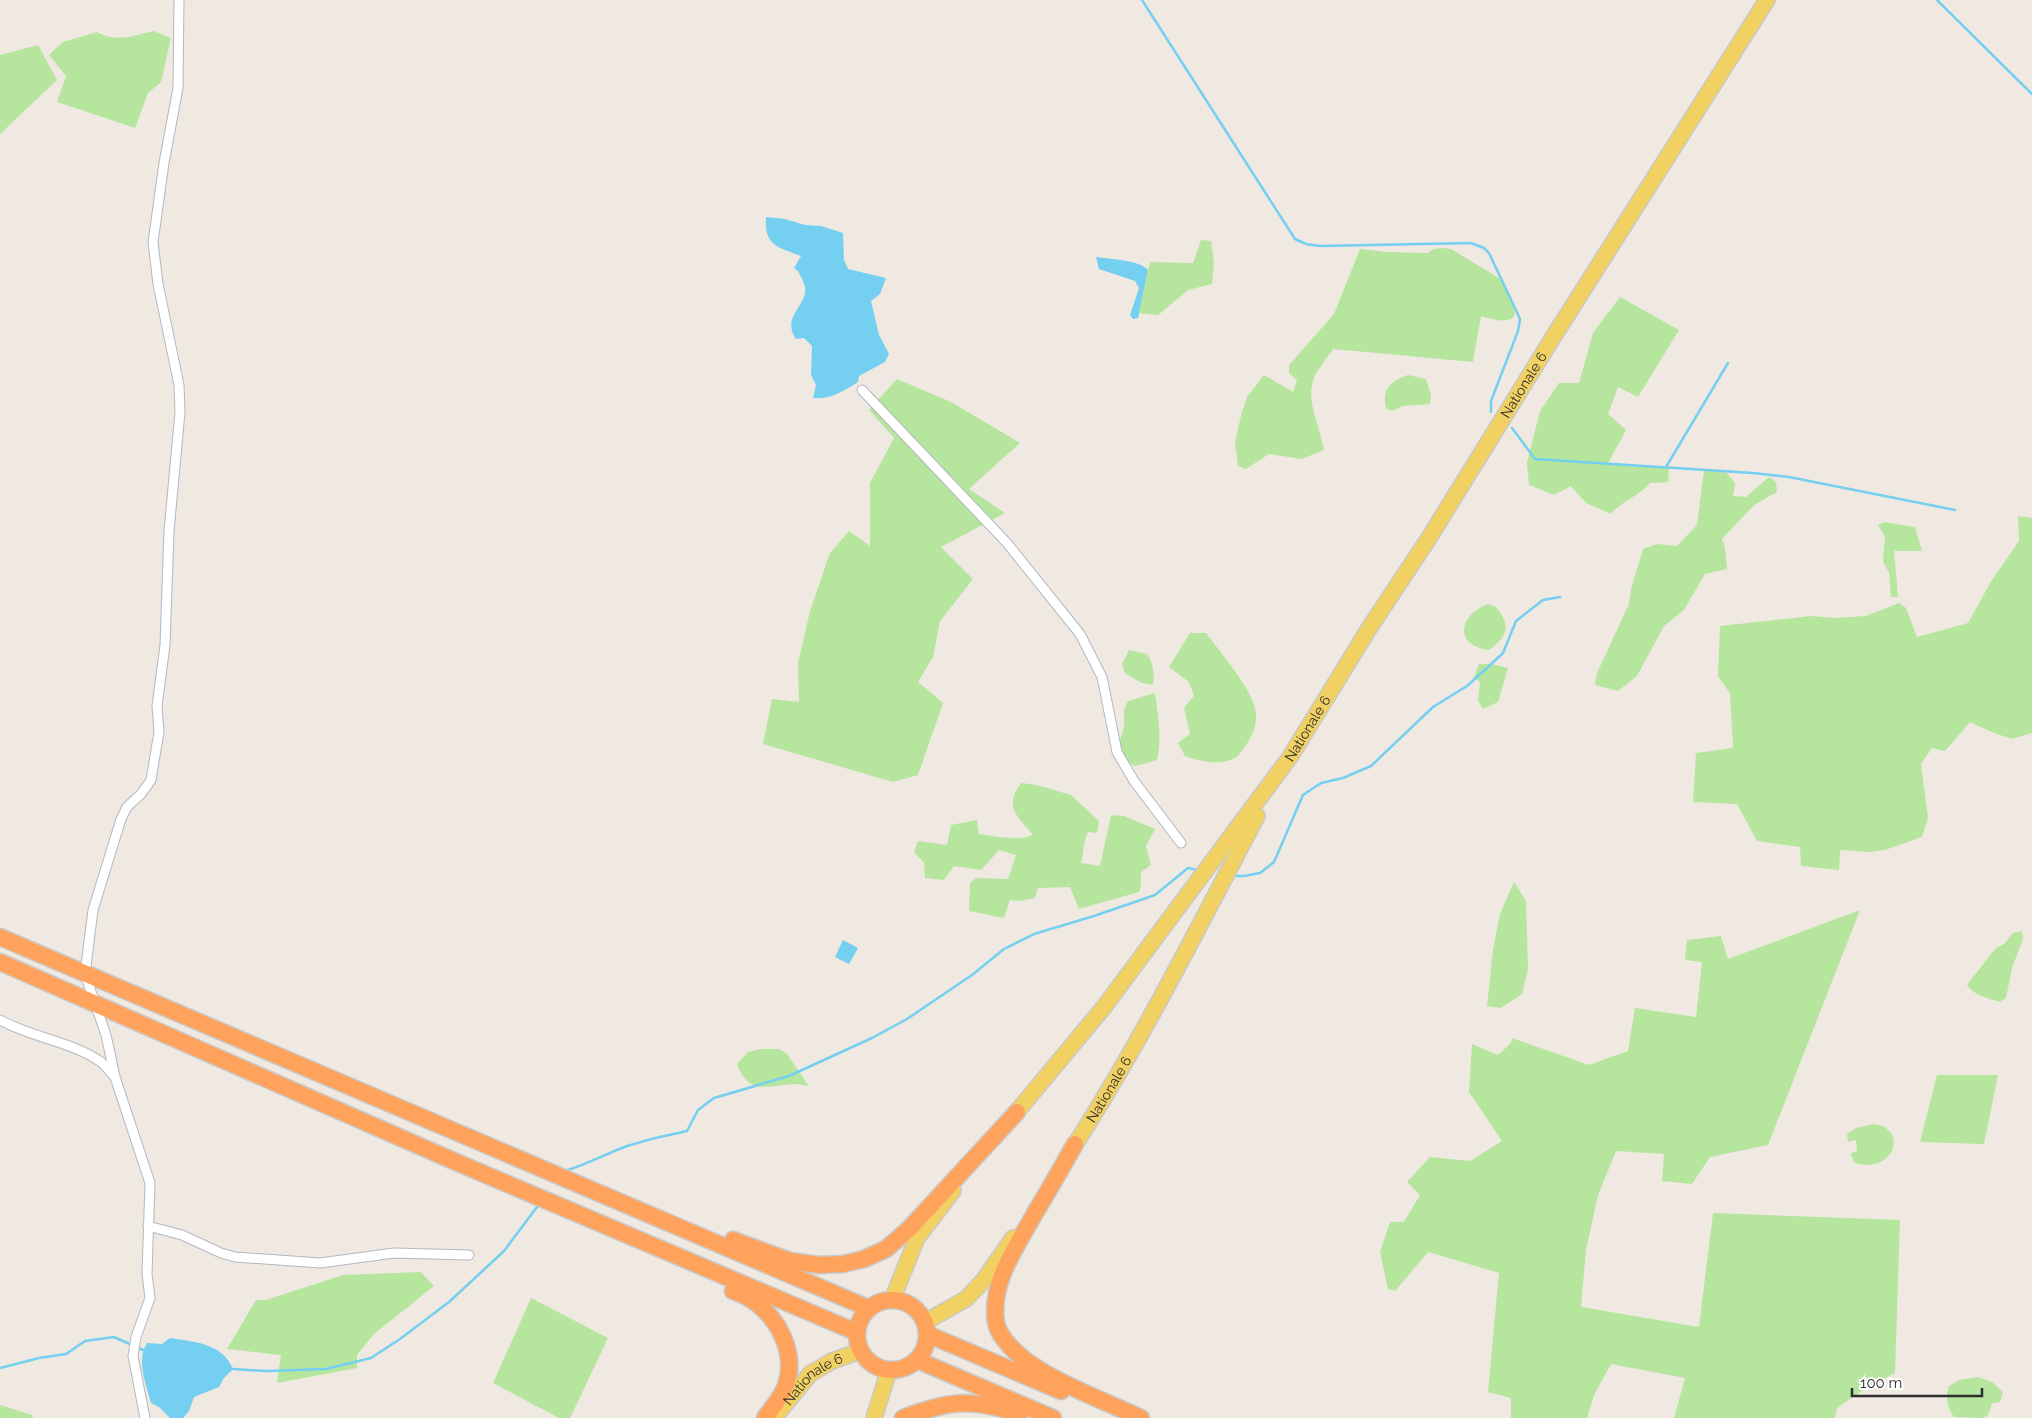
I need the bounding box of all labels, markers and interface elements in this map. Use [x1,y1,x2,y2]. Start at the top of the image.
street label: Nationale 6 [1497,349,1550,421]
street label: Nationale 6 [1281,693,1334,764]
street label: Nationale 6 [1083,1053,1135,1125]
street label: Nationale 6 [780,1350,845,1408]
scale bar [1852,1366,1982,1398]
text: 100 m [1860,1374,1902,1392]

